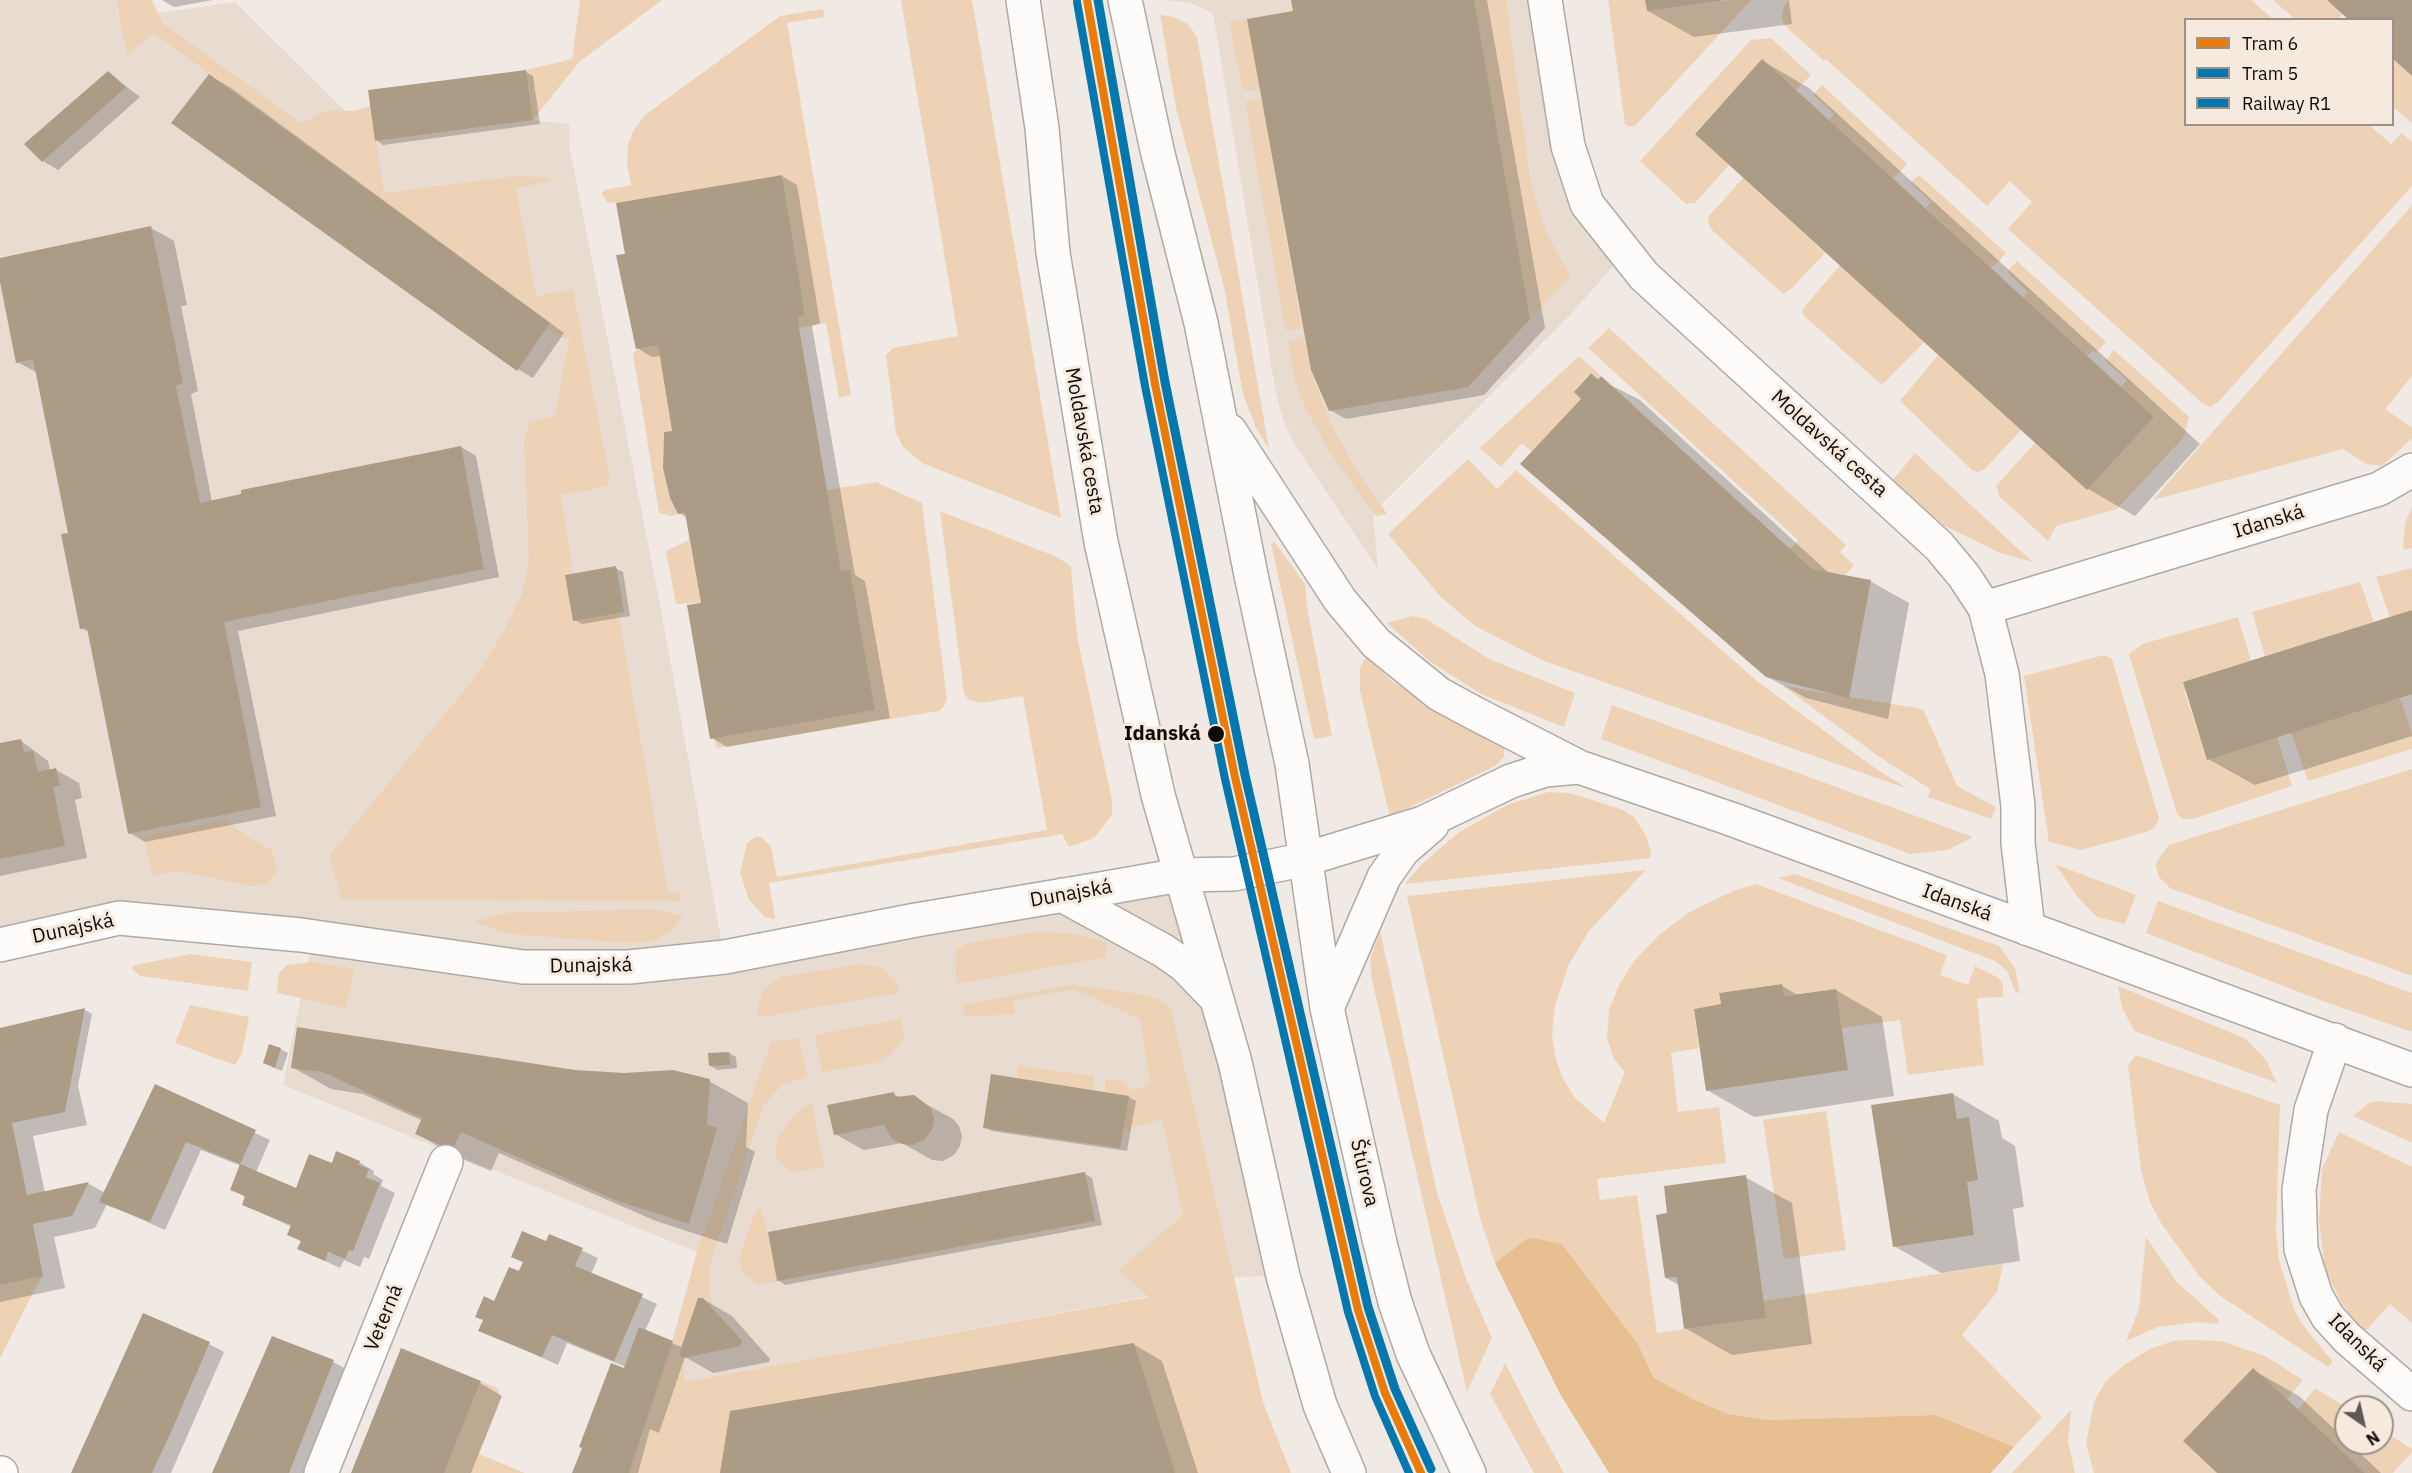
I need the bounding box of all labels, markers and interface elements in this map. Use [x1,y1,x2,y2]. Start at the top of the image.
legend [2184,18,2394,126]
text: Tram 6 [2242,32,2298,55]
text: Tram 5 [2242,62,2298,85]
text: Railway R1 [2242,92,2331,115]
street label: Moldavská cesta [1059,366,1109,516]
street label: Moldavská cesta [1766,385,1892,503]
street label: Idanská [2231,500,2307,544]
place label: Idanská [1124,722,1201,746]
marker: Idanská [1206,724,1226,744]
street label: Dunajská [1028,875,1114,913]
street label: Idanská [1919,879,1995,927]
street label: Dunajská [30,909,116,949]
street label: Dunajská [549,953,633,979]
street label: Štúrova [1345,1137,1383,1209]
street label: Veterná [360,1281,408,1355]
street label: Idanská [2323,1309,2391,1377]
north arrow [2334,1395,2394,1455]
text: N [2363,1427,2383,1450]

